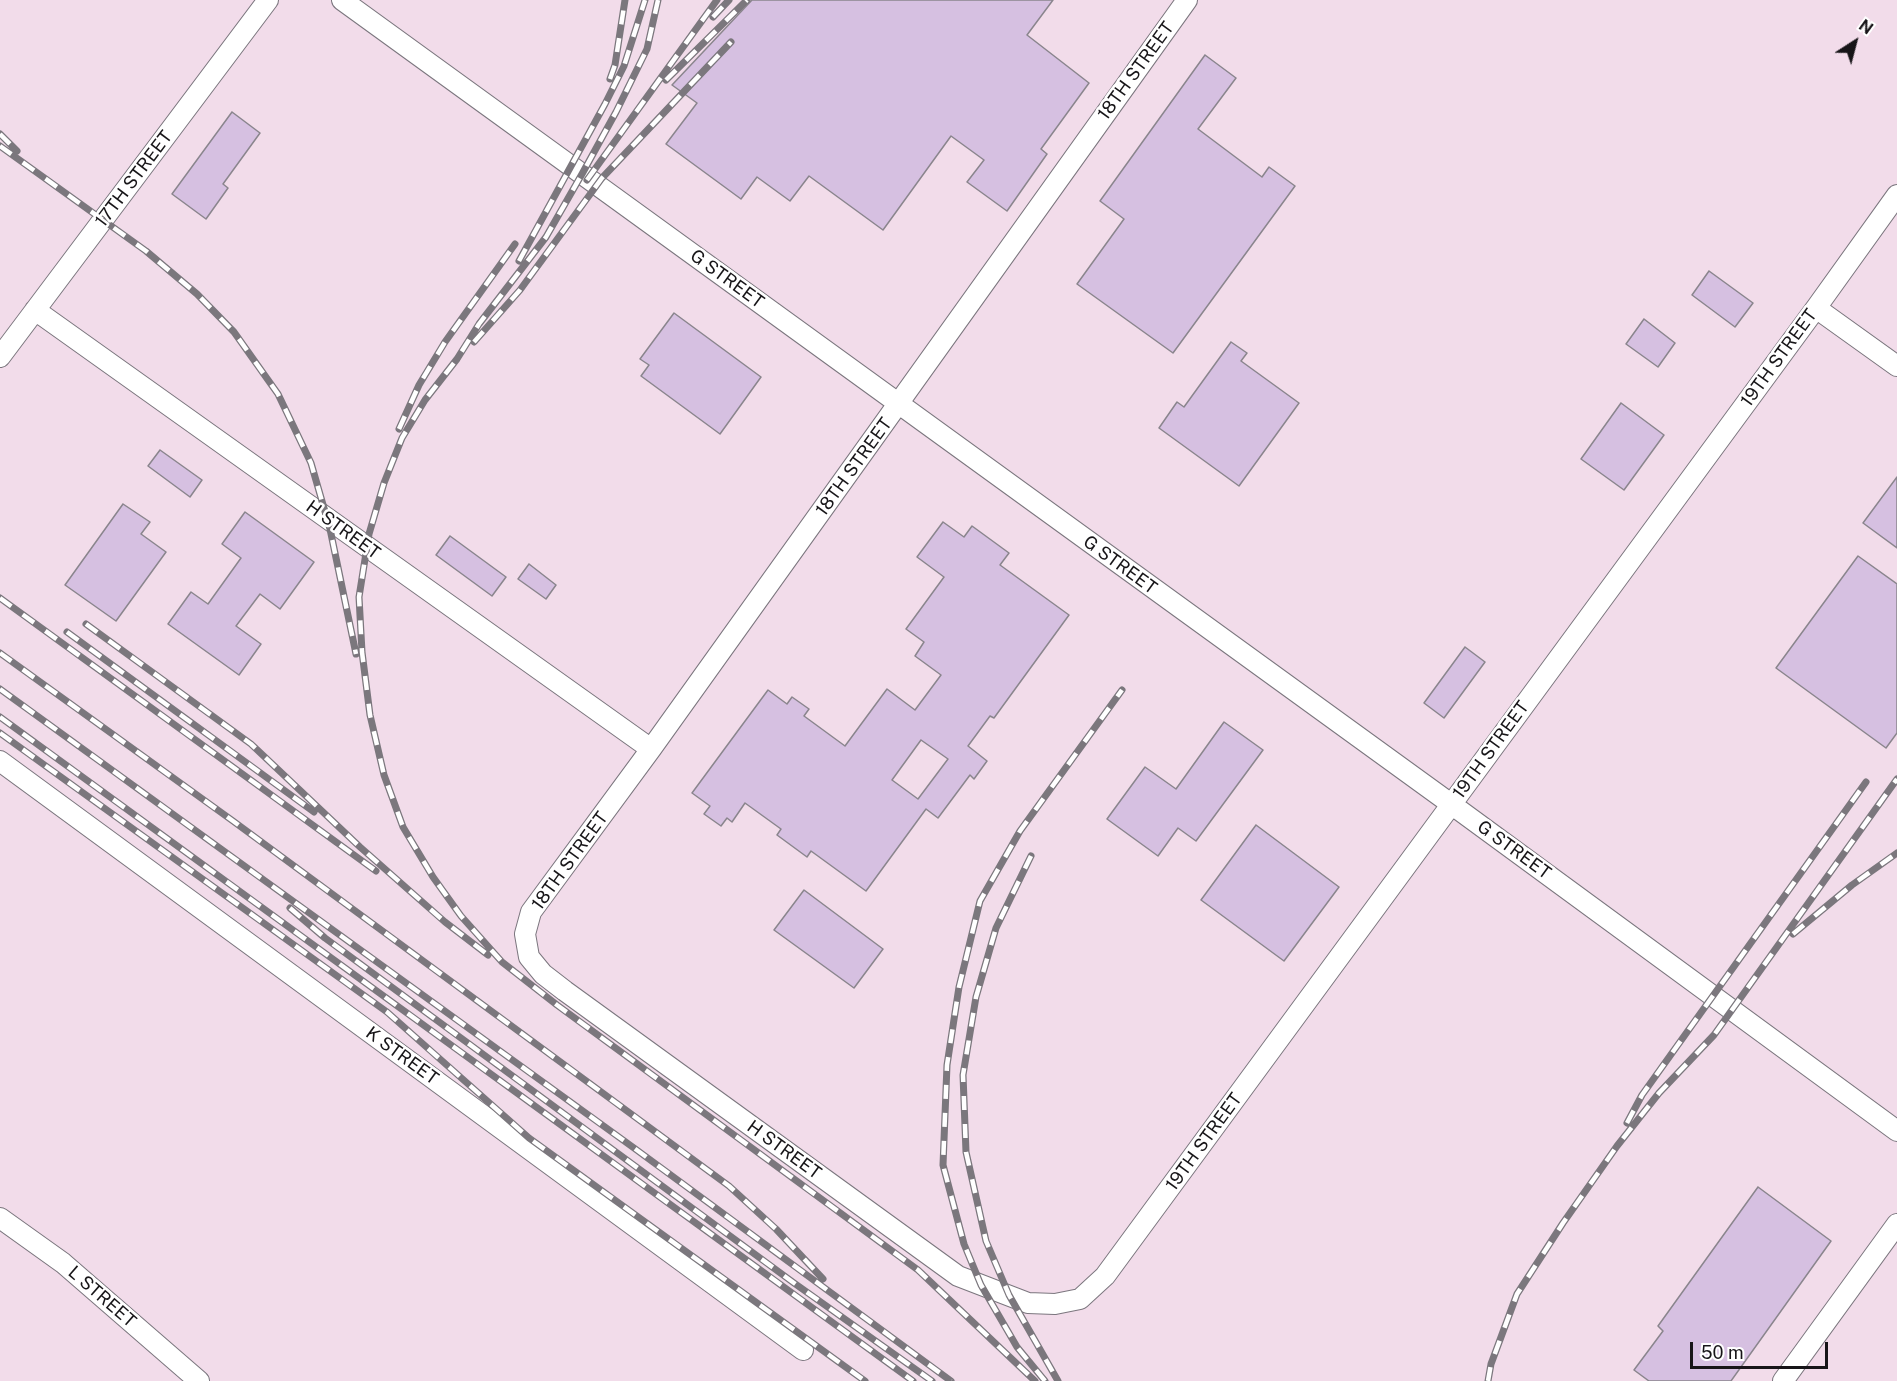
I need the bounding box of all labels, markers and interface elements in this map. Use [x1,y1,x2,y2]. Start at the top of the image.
north arrow [1825,12,1885,72]
text: N [1855,16,1877,38]
street label: 18TH STREET [1093,18,1179,124]
street label: 17TH STREET [91,127,177,231]
street label: G STREET [686,245,768,313]
street label: 19TH STREET [1736,305,1822,411]
street label: 18TH STREET [811,414,897,520]
street label: H STREET [302,496,384,564]
street label: G STREET [1079,531,1161,599]
street label: 19TH STREET [1448,697,1534,803]
street label: 18TH STREET [527,808,613,914]
street label: G STREET [1473,816,1555,884]
street label: K STREET [361,1022,443,1090]
street label: 19TH STREET [1161,1089,1247,1195]
street label: H STREET [743,1116,825,1184]
street label: L STREET [64,1262,140,1332]
scale bar [1693,1330,1831,1368]
text: 50 m [1701,1342,1744,1363]

